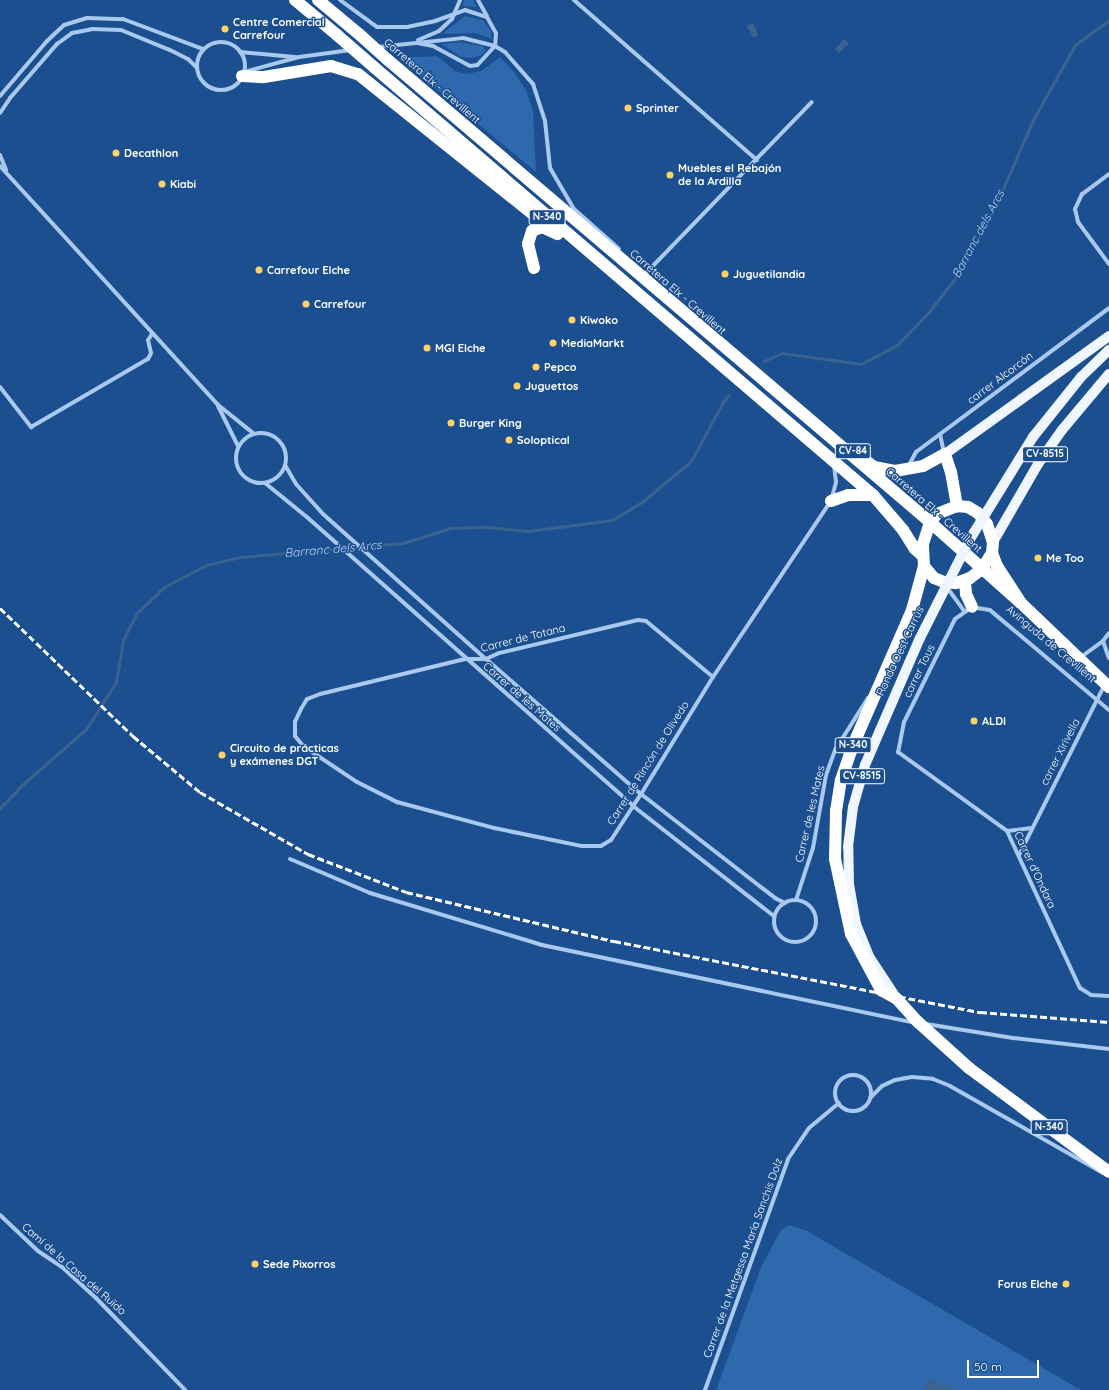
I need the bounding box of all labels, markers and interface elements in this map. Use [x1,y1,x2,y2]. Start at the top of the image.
place label: Centre Comercial Carrefour [233,16,325,42]
marker: Centre Comercial Carrefour [220,24,230,34]
street label: Carretera Elx - Crevillent [381,36,483,126]
place label: Sprinter [636,101,679,115]
marker: Sprinter [623,103,633,113]
place label: Decathlon [124,146,178,160]
marker: Decathlon [111,148,121,158]
place label: Muebles el Rebajón de la Ardilla [678,162,781,188]
marker: Muebles el Rebajón de la Ardilla [665,170,675,180]
place label: Kiabi [170,177,196,191]
marker: Kiabi [157,179,167,189]
water label: Barranc dels Arcs [949,188,1007,280]
road number: N-340 [528,209,566,225]
street label: Carretera Elx - Crevillent [627,247,729,337]
place label: Carrefour Elche [267,263,350,277]
marker: Carrefour Elche [254,265,264,275]
place label: Juguetilandia [733,267,805,281]
marker: Juguetilandia [720,269,730,279]
place label: Carrefour [314,297,366,311]
marker: Carrefour [301,299,311,309]
place label: Kiwoko [580,313,618,327]
marker: Kiwoko [567,315,577,325]
place label: MediaMarkt [561,336,624,350]
marker: MediaMarkt [548,338,558,348]
place label: MGI Elche [435,341,486,355]
marker: MGI Elche [422,343,432,353]
street label: carrer Alcorcón [965,349,1035,407]
place label: Pepco [544,360,577,374]
marker: Pepco [531,362,541,372]
place label: Juguettos [525,379,578,393]
marker: Juguettos [512,381,522,391]
place label: Burger King [459,416,522,430]
marker: Burger King [446,418,456,428]
place label: Soloptical [517,433,570,447]
marker: Soloptical [504,435,514,445]
road number: CV-84 [834,443,872,459]
road number: CV-8515 [1022,446,1068,462]
street label: Carretera Elx - Crevillent [883,465,985,555]
water label: Barranc dels Arcs [284,538,382,560]
place label: Me Too [1046,551,1084,565]
marker: Me Too [1033,553,1043,563]
street label: Avinguda de Crevillent [1003,603,1099,685]
street label: Ronda Oest Carrús [874,604,926,698]
street label: Carrer de Totana [479,621,567,655]
street label: carrer Tous [900,642,938,700]
street label: Carrer de les Mates [480,660,564,734]
street label: Carrer de Rincón de Olivedo [604,699,692,827]
place label: ALDI [982,714,1006,728]
marker: ALDI [969,716,979,726]
street label: carrer Xirivella [1037,716,1083,788]
road number: N-340 [834,737,872,753]
place label: Circuito de prácticas y exámenes DGT [230,742,339,768]
marker: Circuito de prácticas y exámenes DGT [217,750,227,760]
street label: Carrer de les Mates [792,764,828,864]
road number: CV-8515 [839,768,885,784]
street label: Carrer d'Ondara [1011,830,1059,910]
road number: N-340 [1030,1119,1068,1135]
street label: Carrer de la Metgessa María Sanchis Dolz [701,1156,785,1360]
street label: Camí de la Casa del Ruïdo [19,1220,129,1318]
place label: Sede Pixorros [263,1257,335,1271]
marker: Sede Pixorros [250,1259,260,1269]
place label: Forus Elche [998,1277,1058,1291]
marker: Forus Elche [1061,1279,1071,1289]
scale bar [969,1352,1041,1378]
text: 50 m [974,1359,1002,1374]

